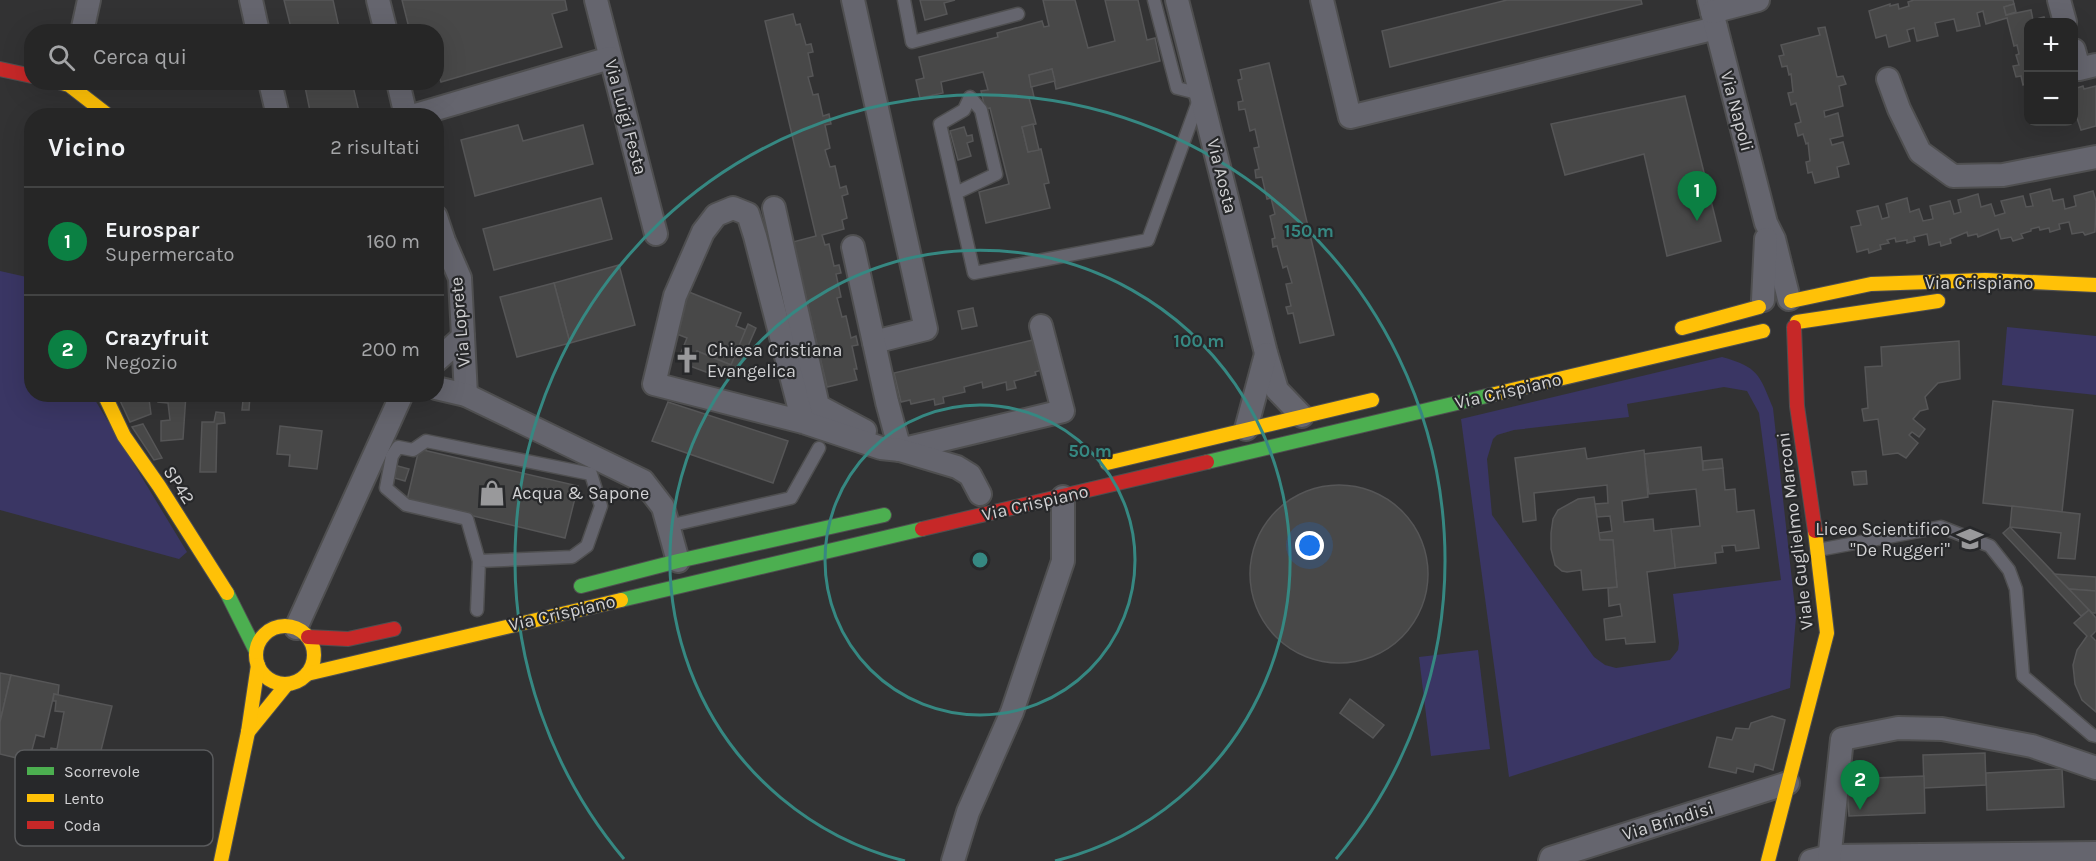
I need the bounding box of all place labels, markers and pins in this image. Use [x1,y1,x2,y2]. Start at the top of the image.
pin: 1 [1678,172,1716,221]
place label: Chiesa Cristiana Evangelica [707,339,842,382]
church icon: Chiesa Cristiana Evangelica [672,345,702,375]
shop icon: Acqua & Sapone [477,478,507,508]
place label: Acqua & Sapone [512,482,649,504]
place label: Liceo Scientifico "De Ruggeri" [1815,518,1950,561]
school or university icon: Liceo Scientifico "De Ruggeri" [1955,524,1985,554]
centre of rings [970,550,990,570]
pin: 2 [1840,760,1880,810]

